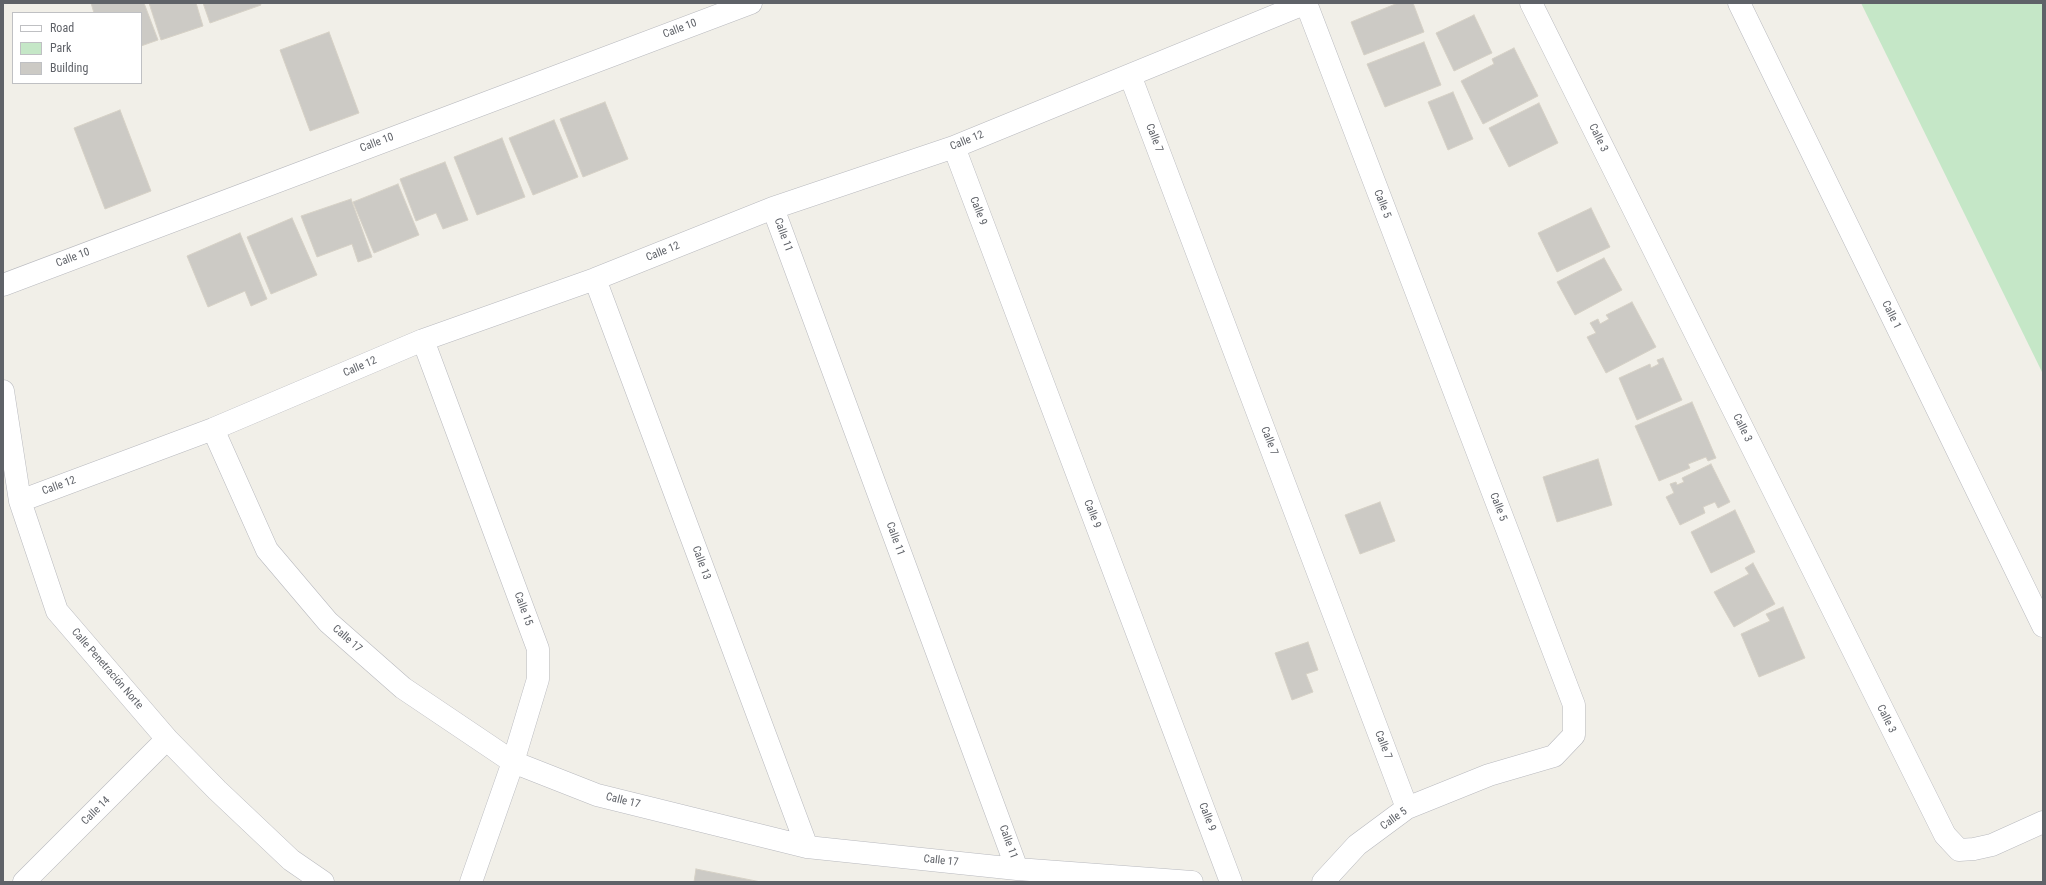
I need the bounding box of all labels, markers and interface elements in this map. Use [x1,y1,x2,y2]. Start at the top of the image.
legend [12,12,142,84]
street label: Calle 10 [661,17,699,41]
text: Road [50,21,74,35]
text: Park [50,41,71,55]
text: Building [50,61,88,75]
street label: Calle 7 [1143,122,1165,154]
street label: Calle 3 [1586,122,1610,154]
street label: Calle 12 [948,128,986,154]
street label: Calle 10 [358,131,396,155]
street label: Calle 5 [1371,188,1393,220]
street label: Calle 9 [967,195,989,227]
street label: Calle 11 [771,216,795,254]
street label: Calle 12 [644,239,682,265]
street label: Calle 10 [54,246,92,270]
street label: Calle 1 [1879,299,1903,331]
street label: Calle 12 [341,354,379,380]
street label: Calle 3 [1730,412,1754,444]
street label: Calle 7 [1258,425,1280,457]
street label: Calle 12 [40,474,78,498]
street label: Calle 5 [1487,491,1509,523]
street label: Calle 9 [1081,498,1103,530]
street label: Calle 11 [883,520,907,558]
street label: Calle 13 [689,544,713,582]
street label: Calle 15 [511,590,535,628]
street label: Calle 17 [329,623,365,655]
street label: Calle Penetración Norte [68,626,146,712]
street label: Calle 3 [1874,703,1898,735]
street label: Calle 7 [1372,729,1394,761]
street label: Calle 17 [604,790,642,812]
street label: Calle 14 [79,794,113,828]
street label: Calle 9 [1196,801,1218,833]
street label: Calle 5 [1378,805,1410,833]
street label: Calle 11 [996,823,1020,861]
street label: Calle 17 [923,853,959,869]

